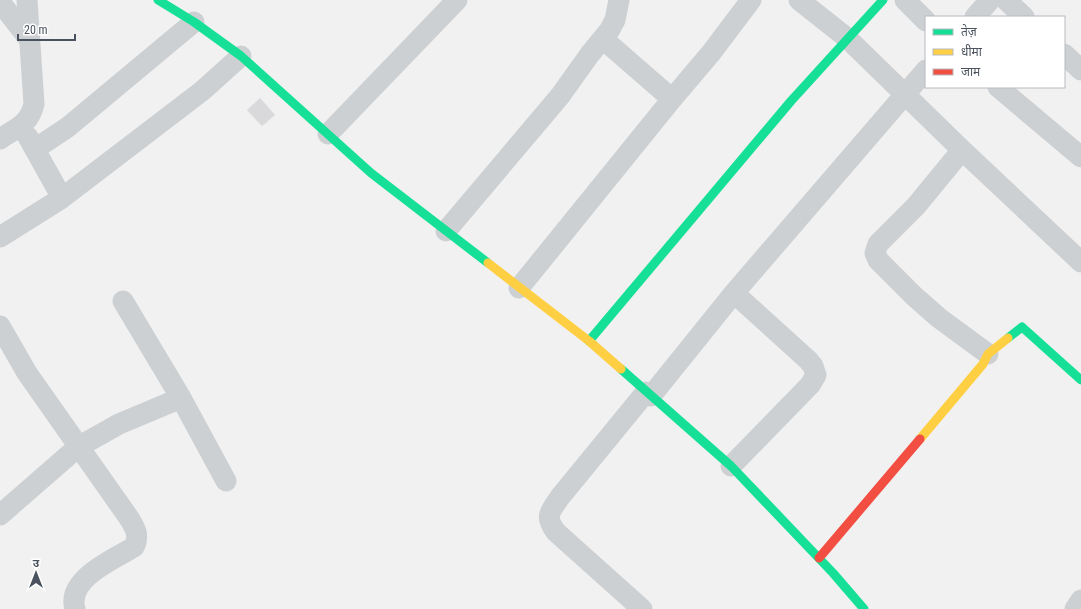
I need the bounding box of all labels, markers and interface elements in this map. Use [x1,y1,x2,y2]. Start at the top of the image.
scale bar [18,16,75,42]
legend [925,16,1065,88]
text: 20 m [24,23,48,37]
text: तेज़ [961,24,978,39]
text: धीमा [961,44,983,59]
text: जाम [961,65,981,79]
north arrow [16,553,56,593]
text: उ [33,557,40,570]

